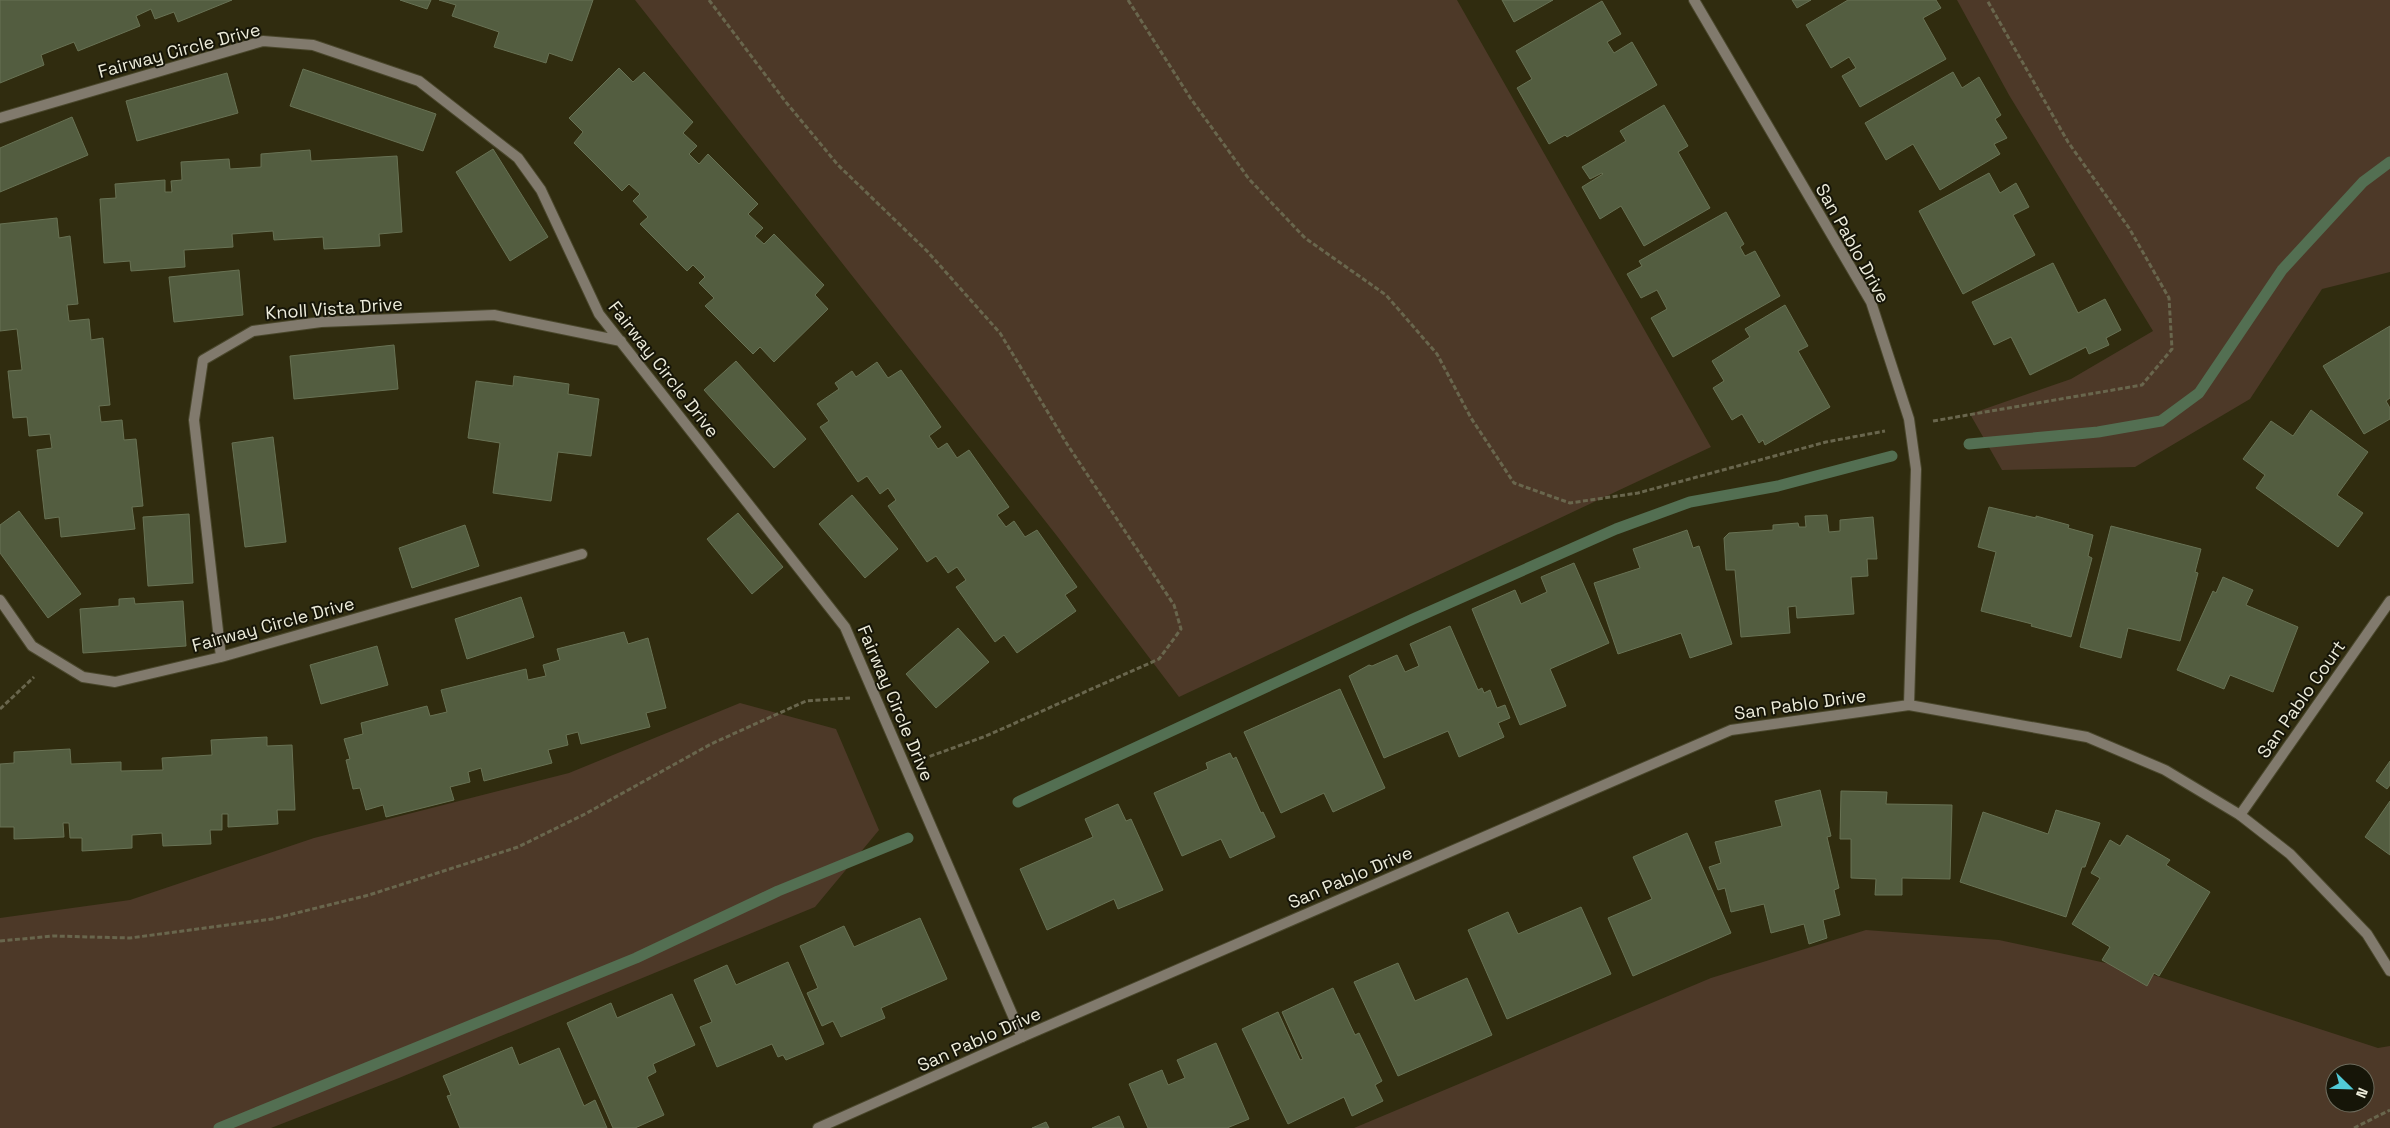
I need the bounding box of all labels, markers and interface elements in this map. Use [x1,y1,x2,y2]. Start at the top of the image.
street label: Fairway Circle Drive [95,17,263,83]
street label: San Pablo Drive [1811,179,1895,307]
street label: Knoll Vista Drive [265,292,403,324]
street label: Fairway Circle Drive [603,296,725,442]
street label: Fairway Circle Drive [189,591,357,657]
street label: Fairway Circle Drive [853,622,939,784]
street label: San Pablo Court [2252,636,2350,762]
street label: San Pablo Drive [1733,683,1867,725]
street label: San Pablo Drive [1284,840,1416,914]
street label: San Pablo Drive [914,1001,1044,1077]
north arrow [2325,1063,2375,1113]
text: N [2352,1085,2372,1101]

